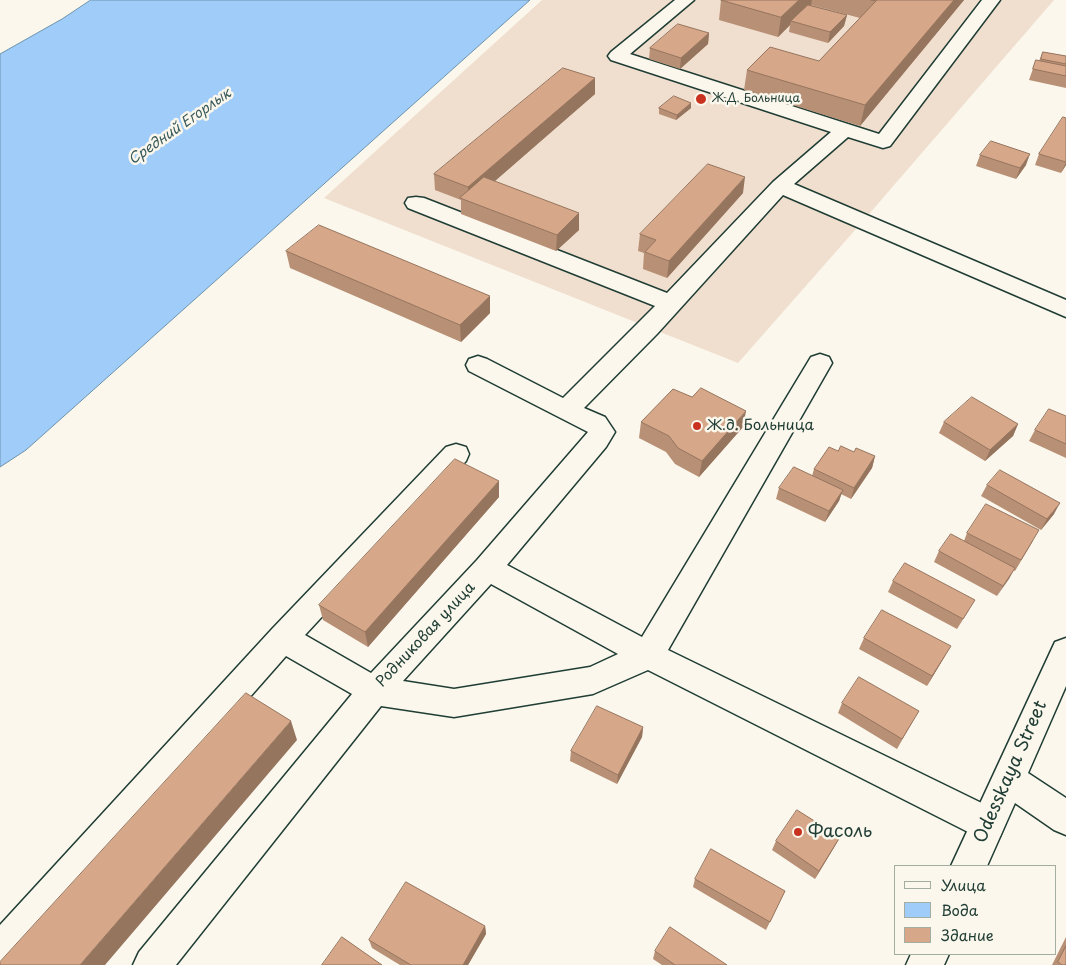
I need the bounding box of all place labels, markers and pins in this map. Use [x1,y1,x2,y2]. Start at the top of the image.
marker: Ж.Д. Больница [694,92,708,106]
place label: Ж.Д. Больница [712,92,800,106]
place label: Ж.д. Больница [707,417,814,435]
marker: Ж.д. Больница [691,420,703,432]
place label: Фасоль [808,821,872,843]
marker: Фасоль [792,826,804,838]

